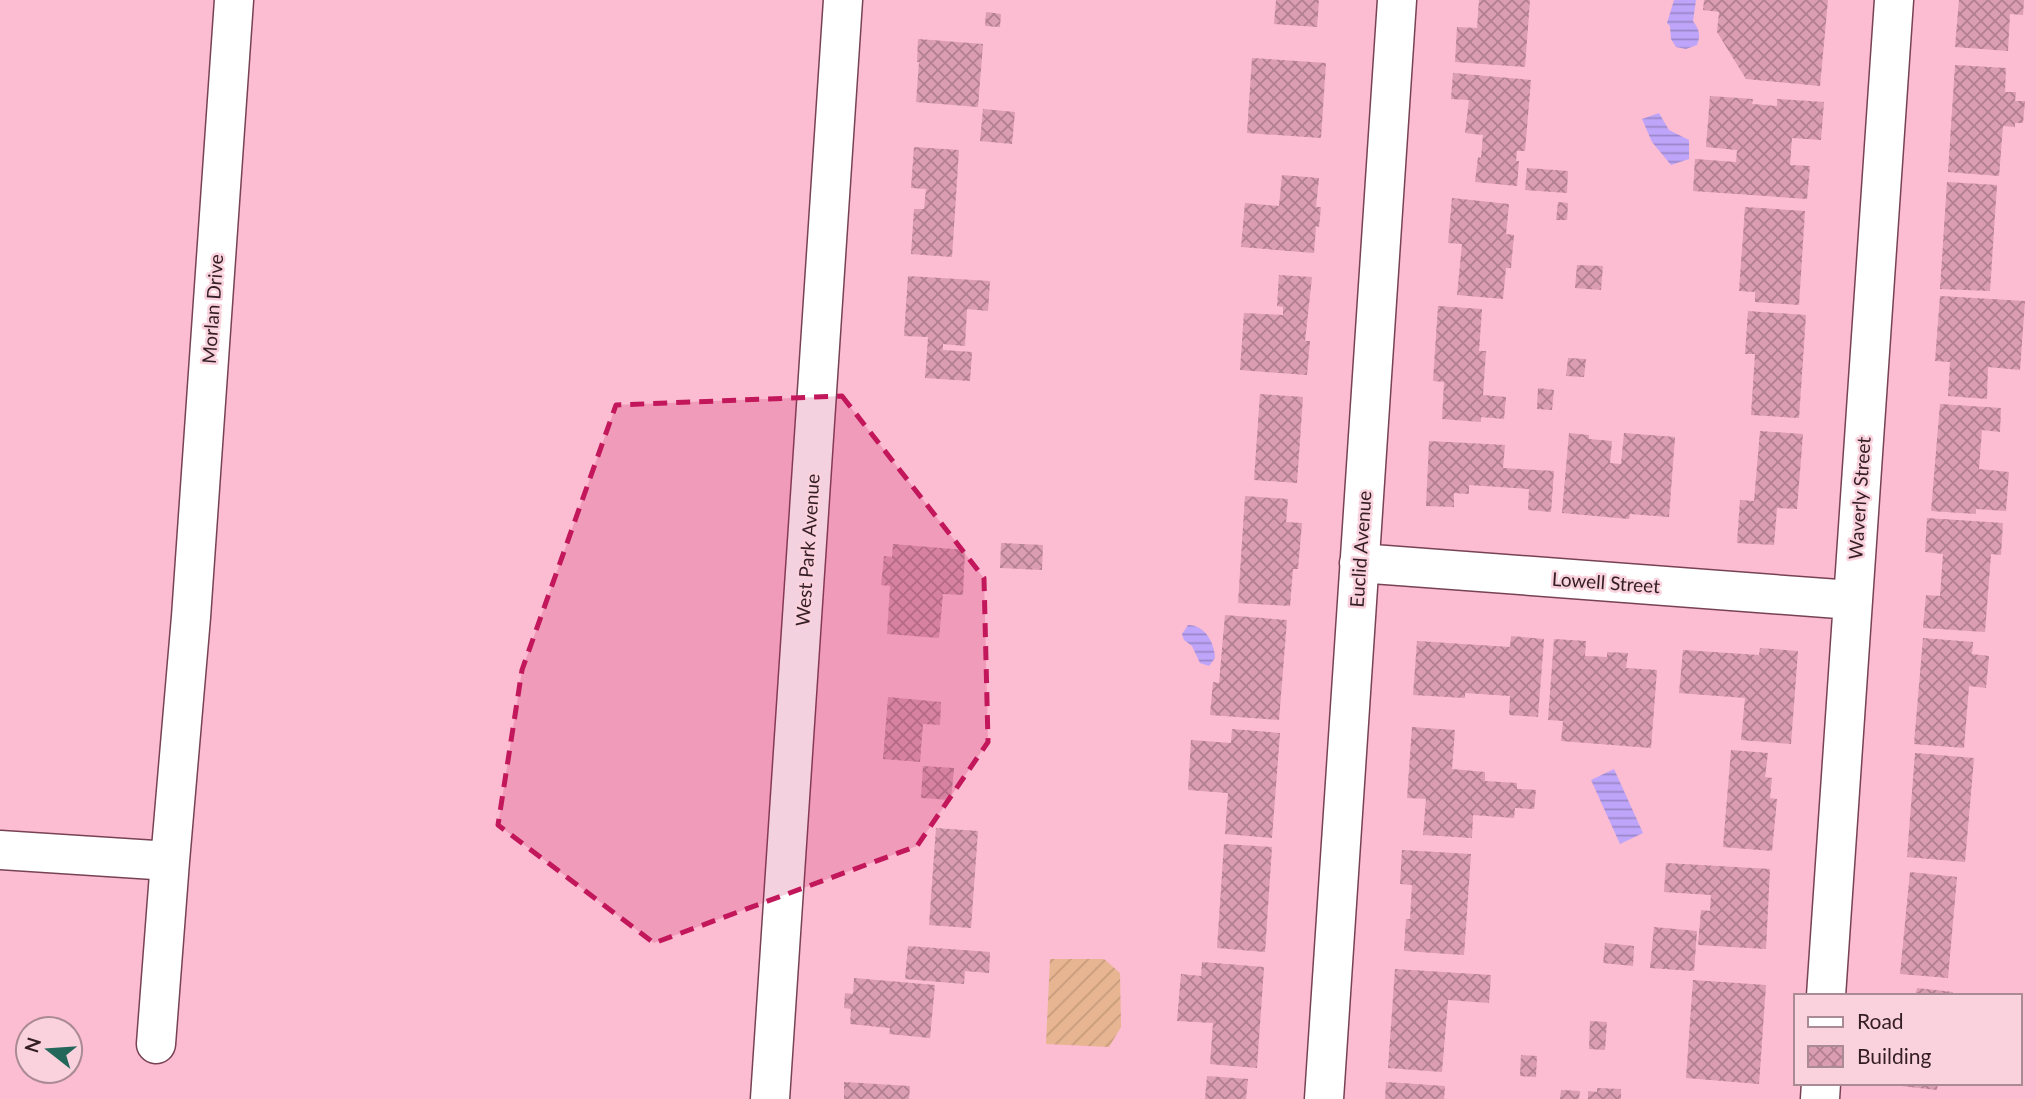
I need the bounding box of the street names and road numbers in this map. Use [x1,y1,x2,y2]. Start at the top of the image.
street label: Morlan Drive [197,253,227,365]
street label: Waverly Street [1843,436,1875,560]
street label: West Park Avenue [790,473,824,627]
street label: Euclid Avenue [1344,490,1376,608]
street label: Lowell Street [1551,567,1661,597]

